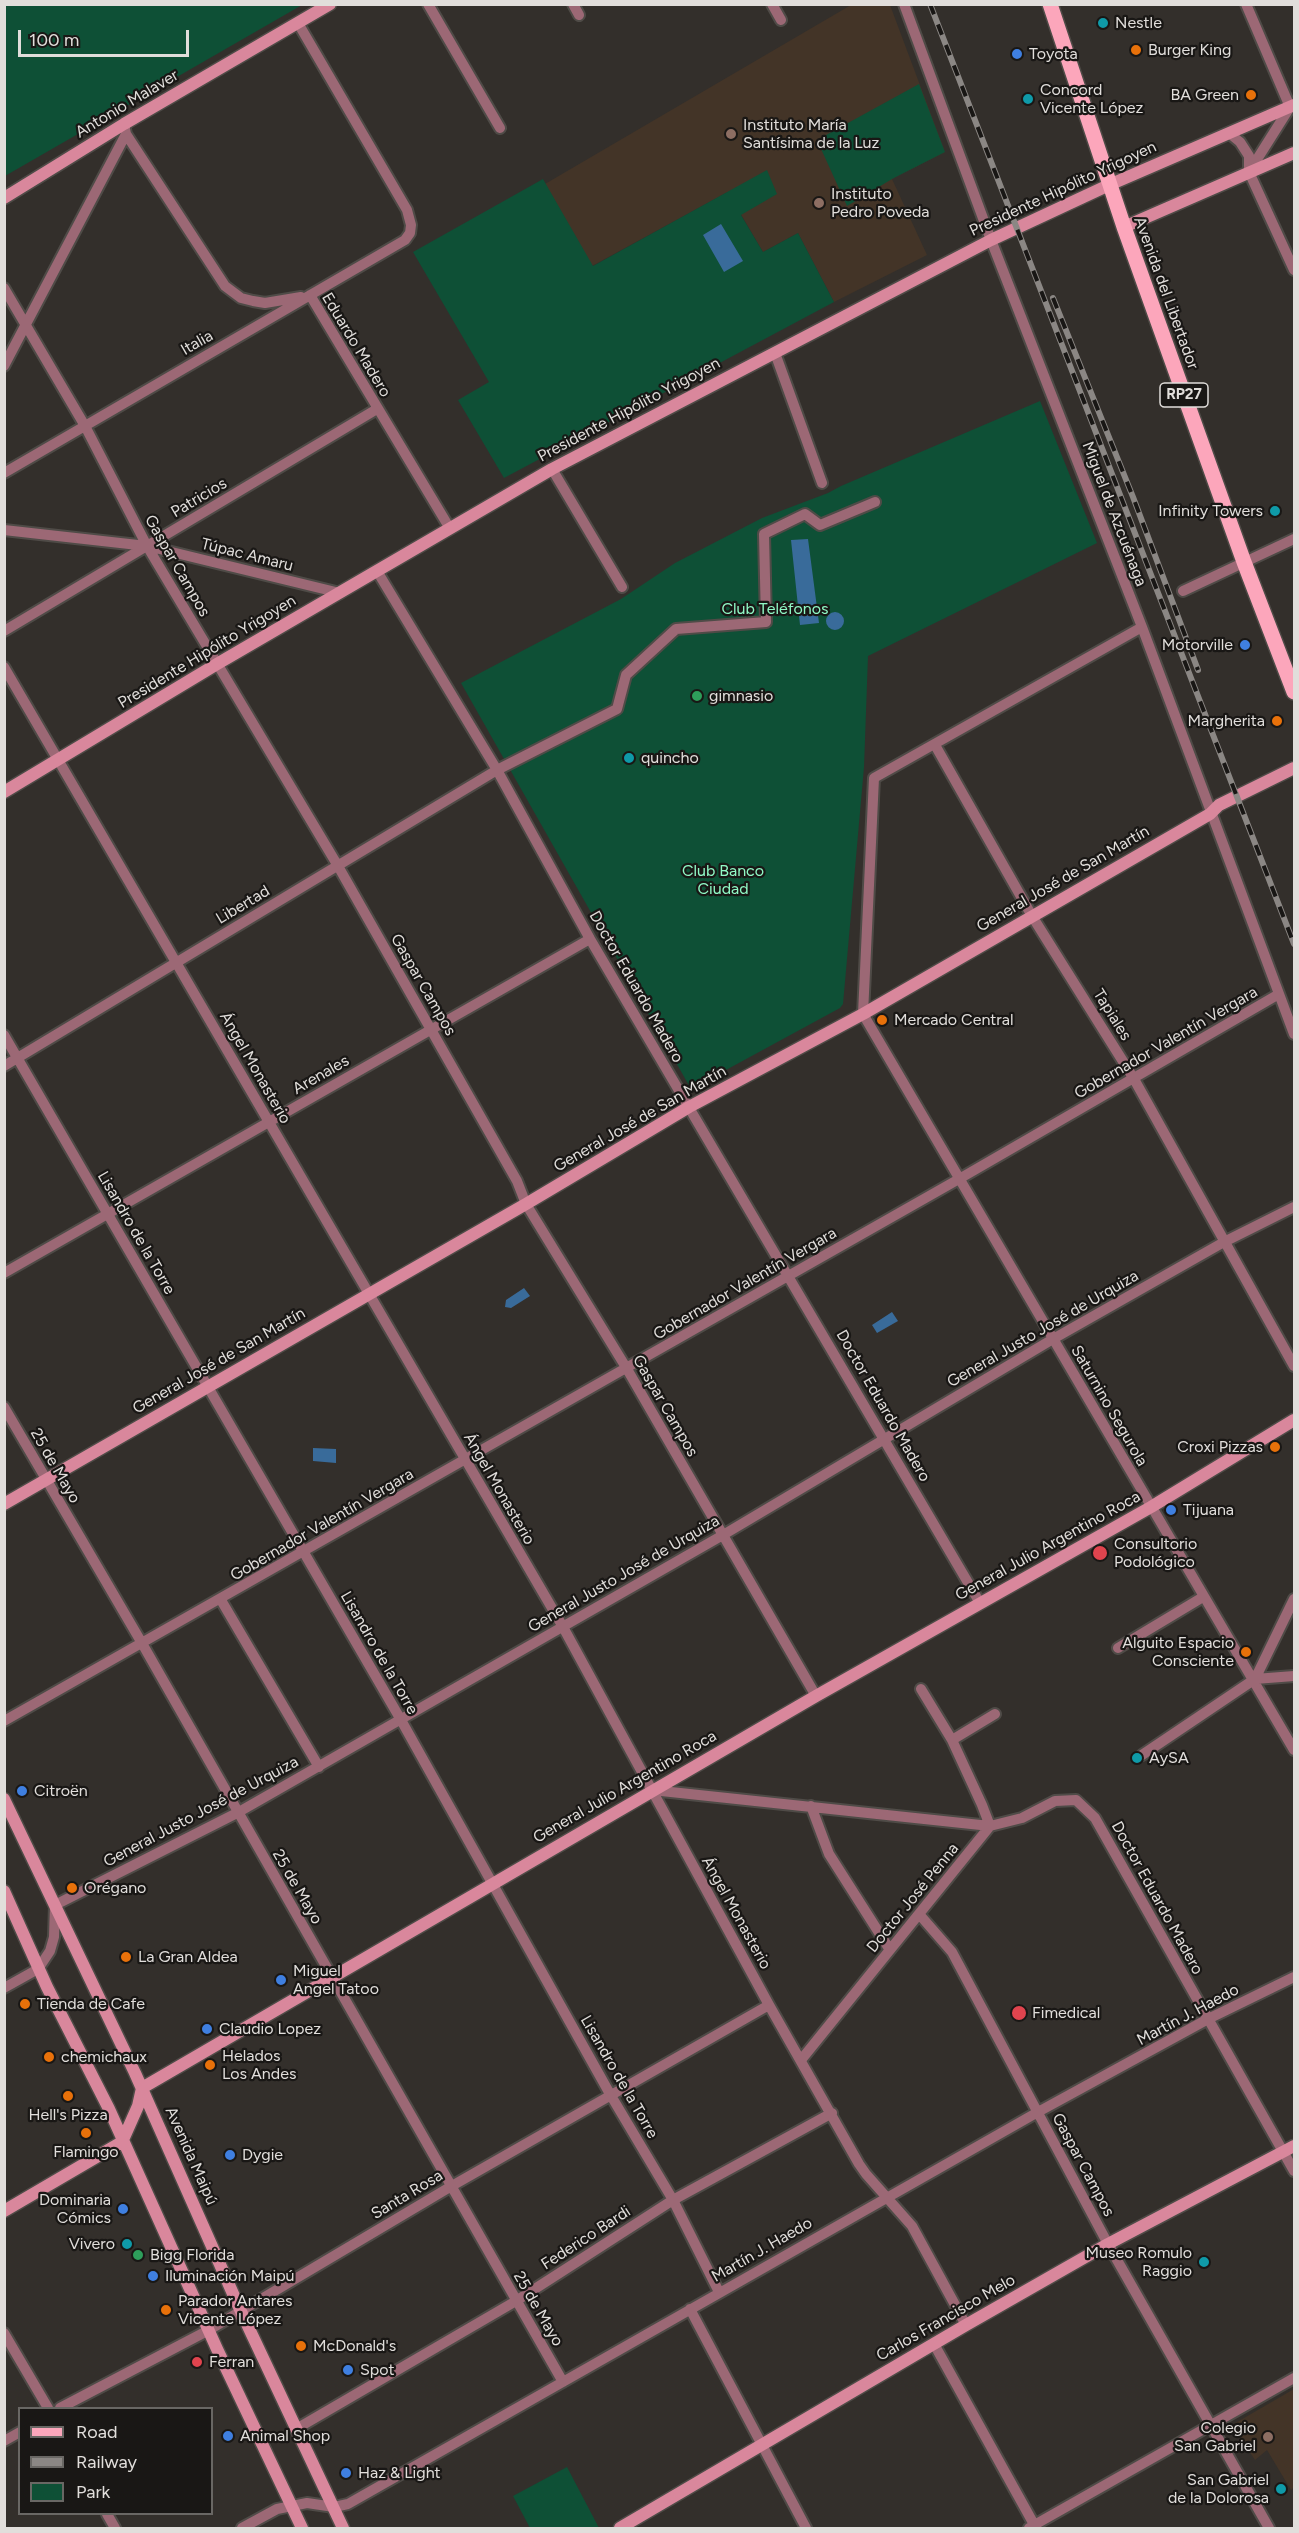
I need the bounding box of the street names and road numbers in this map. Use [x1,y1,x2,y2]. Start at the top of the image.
street label: Antonio Malaver [72,66,182,142]
street label: Presidente Hipólito Yrigoyen [967,137,1159,241]
street label: Avenida del Libertador [1129,214,1203,372]
street label: Eduardo Madero [317,289,395,401]
street label: Italia [178,326,216,360]
street label: Presidente Hipólito Yrigoyen [534,354,724,466]
road number: RP27 [1160,383,1208,407]
street label: Miguel de Azcuénaga [1078,439,1150,589]
street label: Patricios [168,474,230,522]
street label: Gaspar Campos [140,512,214,620]
street label: Túpac Amaru [199,534,295,576]
street label: Presidente Hipólito Yrigoyen [115,591,299,713]
street label: General José de San Martín [973,822,1153,936]
street label: Libertad [213,882,273,928]
street label: Doctor Eduardo Madero [585,908,687,1066]
street label: Gaspar Campos [386,931,460,1039]
street label: Gobernador Valentín Vergara [1071,983,1261,1103]
street label: Tapiales [1089,986,1135,1044]
street label: Ángel Monasterio [215,1009,295,1127]
street label: Arenales [289,1051,353,1099]
street label: General José de San Martín [550,1062,730,1176]
street label: Lisandro de la Torre [93,1168,179,1298]
street label: Gobernador Valentín Vergara [650,1224,840,1344]
street label: General Justo José de Urquiza [944,1266,1142,1392]
street label: General José de San Martín [129,1304,309,1418]
street label: Doctor Eduardo Madero [832,1327,934,1485]
street label: Saturnino Segurola [1067,1342,1151,1470]
street label: Gaspar Campos [628,1352,702,1460]
street label: 25 de Mayo [26,1425,84,1507]
street label: Ángel Monasterio [459,1430,539,1548]
street label: Gobernador Valentín Vergara [227,1465,417,1585]
street label: General Julio Argentino Roca [952,1487,1144,1605]
street label: General Justo José de Urquiza [525,1511,723,1637]
street label: Lisandro de la Torre [336,1588,422,1718]
street label: General Julio Argentino Roca [530,1727,720,1847]
street label: General Justo José de Urquiza [100,1752,302,1872]
street label: Doctor Eduardo Madero [1107,1818,1207,1978]
street label: Doctor José Penna [863,1839,963,1957]
street label: 25 de Mayo [268,1846,326,1928]
street label: Ángel Monasterio [697,1853,775,1973]
street label: Martín J. Haedo [1134,1980,1242,2050]
street label: Lisandro de la Torre [576,2012,662,2142]
street label: Avenida Maipú [161,2104,221,2208]
street label: Gaspar Campos [1048,2110,1118,2220]
street label: Santa Rosa [368,2166,446,2224]
street label: Federico Bardi [538,2202,634,2274]
street label: Martín J. Haedo [708,2213,816,2287]
street label: 25 de Mayo [509,2268,567,2350]
street label: Carlos Francisco Melo [873,2270,1019,2366]

